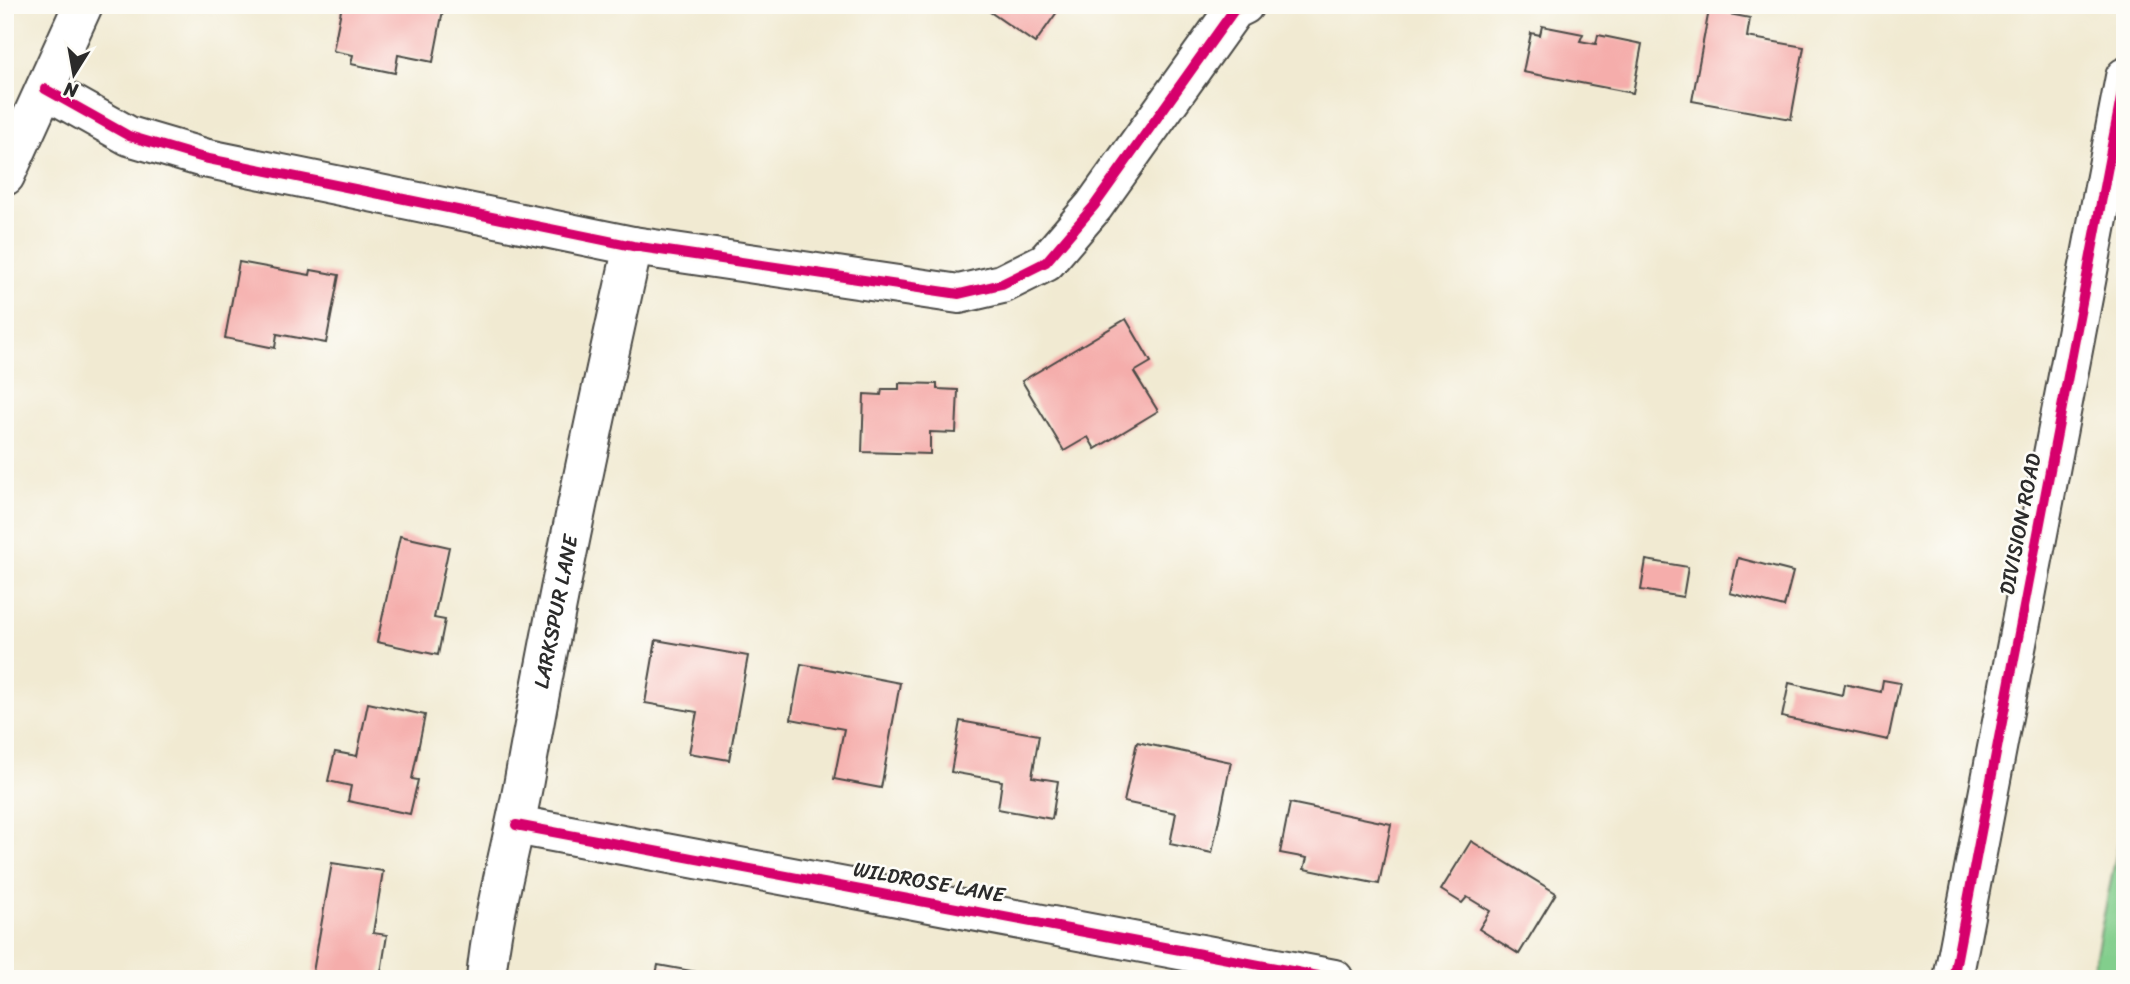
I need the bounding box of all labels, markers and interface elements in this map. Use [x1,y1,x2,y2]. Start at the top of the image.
north arrow [38,38,108,108]
text: N [60,73,81,108]
street label: DIVISION ROAD [1988,449,2052,598]
street label: LARKSPUR LANE [522,530,590,692]
street label: WILDROSE LANE [850,850,1009,914]

